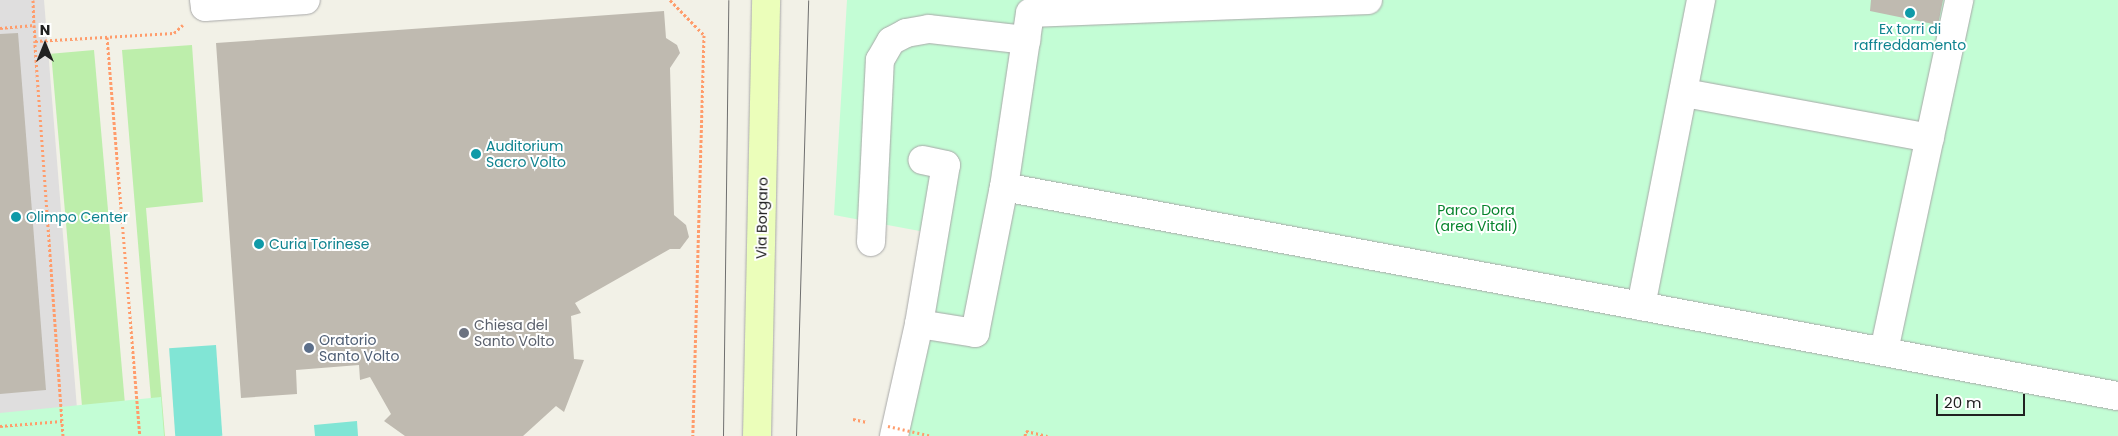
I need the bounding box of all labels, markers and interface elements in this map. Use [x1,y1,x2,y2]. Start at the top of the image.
marker: Ex torri di raffreddamento [1904,7,1916,19]
north arrow [20,20,70,70]
text: N [40,20,50,40]
place label: Ex torri di raffreddamento [1854,21,1966,54]
place label: Auditorium Sacro Volto [486,138,566,170]
marker: Auditorium Sacro Volto [470,148,482,160]
street label: Via Borgaro [753,177,771,259]
park label: Parco Dora (area Vitali) [1434,202,1518,234]
place label: Olimpo Center [26,209,128,225]
marker: Olimpo Center [10,211,22,223]
place label: Curia Torinese [269,236,369,252]
marker: Curia Torinese [253,238,265,250]
place label: Chiesa del Santo Volto [474,317,554,350]
marker: Chiesa del Santo Volto [458,327,470,339]
place label: Oratorio Santo Volto [319,332,399,364]
marker: Oratorio Santo Volto [303,342,315,354]
scale bar [1938,384,2027,416]
text: 20 m [1944,392,1982,413]

